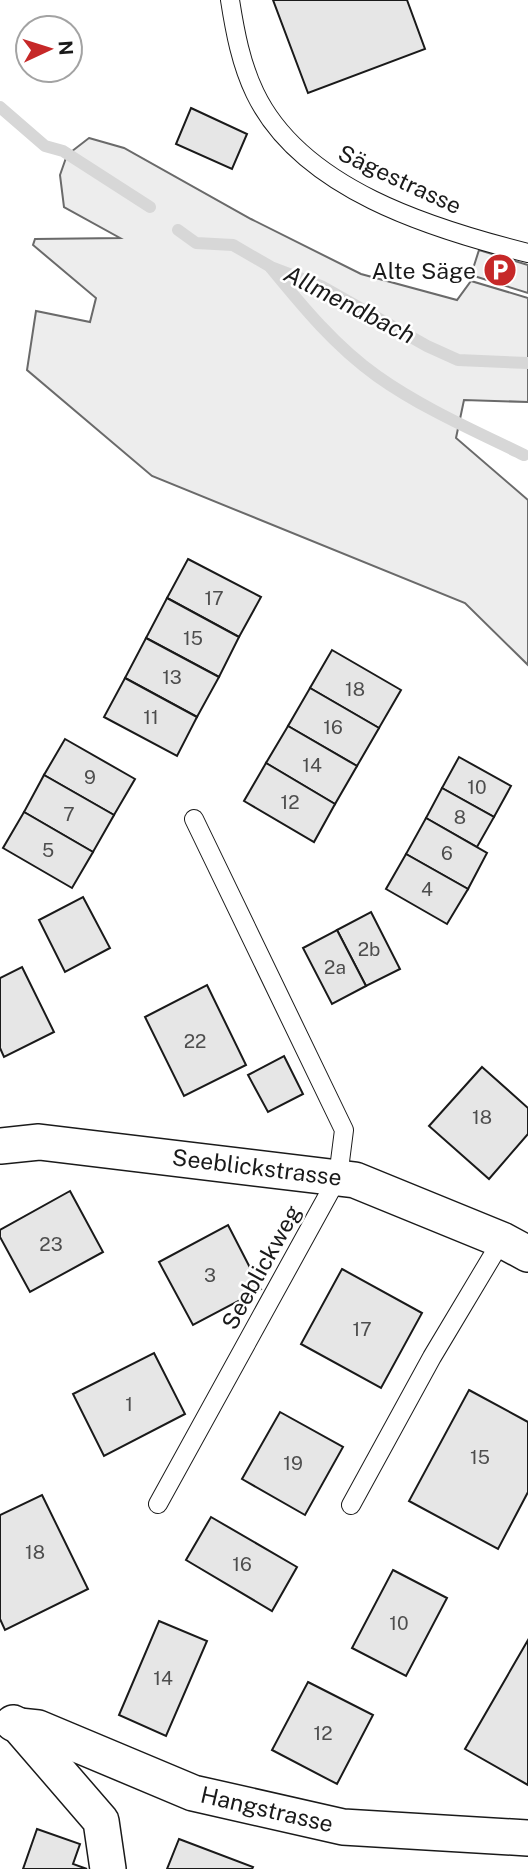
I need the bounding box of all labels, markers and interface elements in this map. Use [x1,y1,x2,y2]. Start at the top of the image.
north arrow [14,14,84,84]
text: N [54,40,77,56]
street label: Sägestrasse [334,139,466,219]
parking icon: Alte Säge [481,251,519,289]
place label: Alte Säge [371,257,476,284]
water label: Allmendbach [280,259,420,349]
house number: 17 [204,587,224,609]
house number: 15 [183,627,203,649]
house number: 13 [162,666,182,688]
house number: 18 [345,678,365,700]
house number: 11 [143,706,159,728]
house number: 16 [323,716,343,738]
house number: 14 [302,754,322,776]
house number: 9 [84,766,96,788]
house number: 10 [467,776,487,798]
house number: 12 [280,791,300,813]
house number: 7 [63,803,75,825]
house number: 8 [454,806,466,828]
house number: 5 [42,839,54,861]
house number: 6 [441,842,453,864]
house number: 4 [421,878,433,900]
house number: 2b [358,938,380,960]
house number: 2a [324,956,346,978]
house number: 22 [184,1030,206,1052]
house number: 18 [472,1106,492,1128]
street label: Seeblickstrasse [171,1143,343,1191]
street label: Seeblickweg [216,1200,306,1334]
house number: 23 [39,1233,63,1255]
house number: 3 [204,1264,216,1286]
house number: 17 [352,1318,372,1340]
house number: 1 [125,1393,133,1415]
house number: 15 [470,1446,490,1468]
house number: 19 [283,1452,303,1474]
house number: 18 [25,1541,45,1563]
house number: 16 [232,1553,252,1575]
house number: 10 [389,1612,409,1634]
house number: 14 [153,1667,173,1689]
house number: 12 [313,1722,333,1744]
street label: Hangstrasse [198,1781,336,1837]

